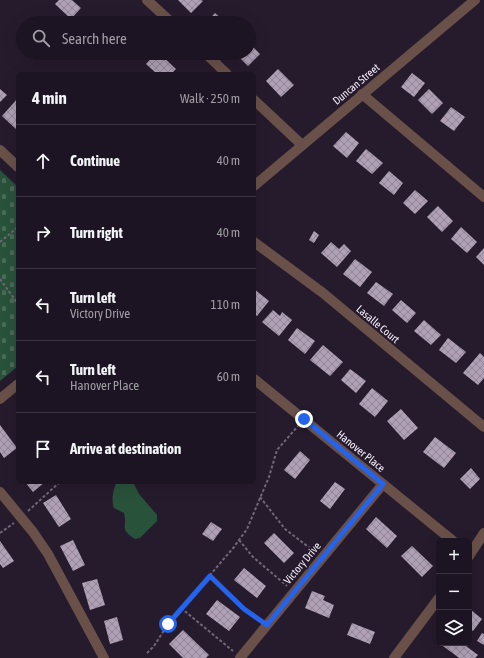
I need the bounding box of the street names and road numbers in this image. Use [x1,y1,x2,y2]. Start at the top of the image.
street label: Duncan Street [330,61,382,107]
street label: Lasalle Court [354,303,402,345]
street label: Hanover Place [334,428,388,474]
street label: Victory Drive [281,540,323,586]

